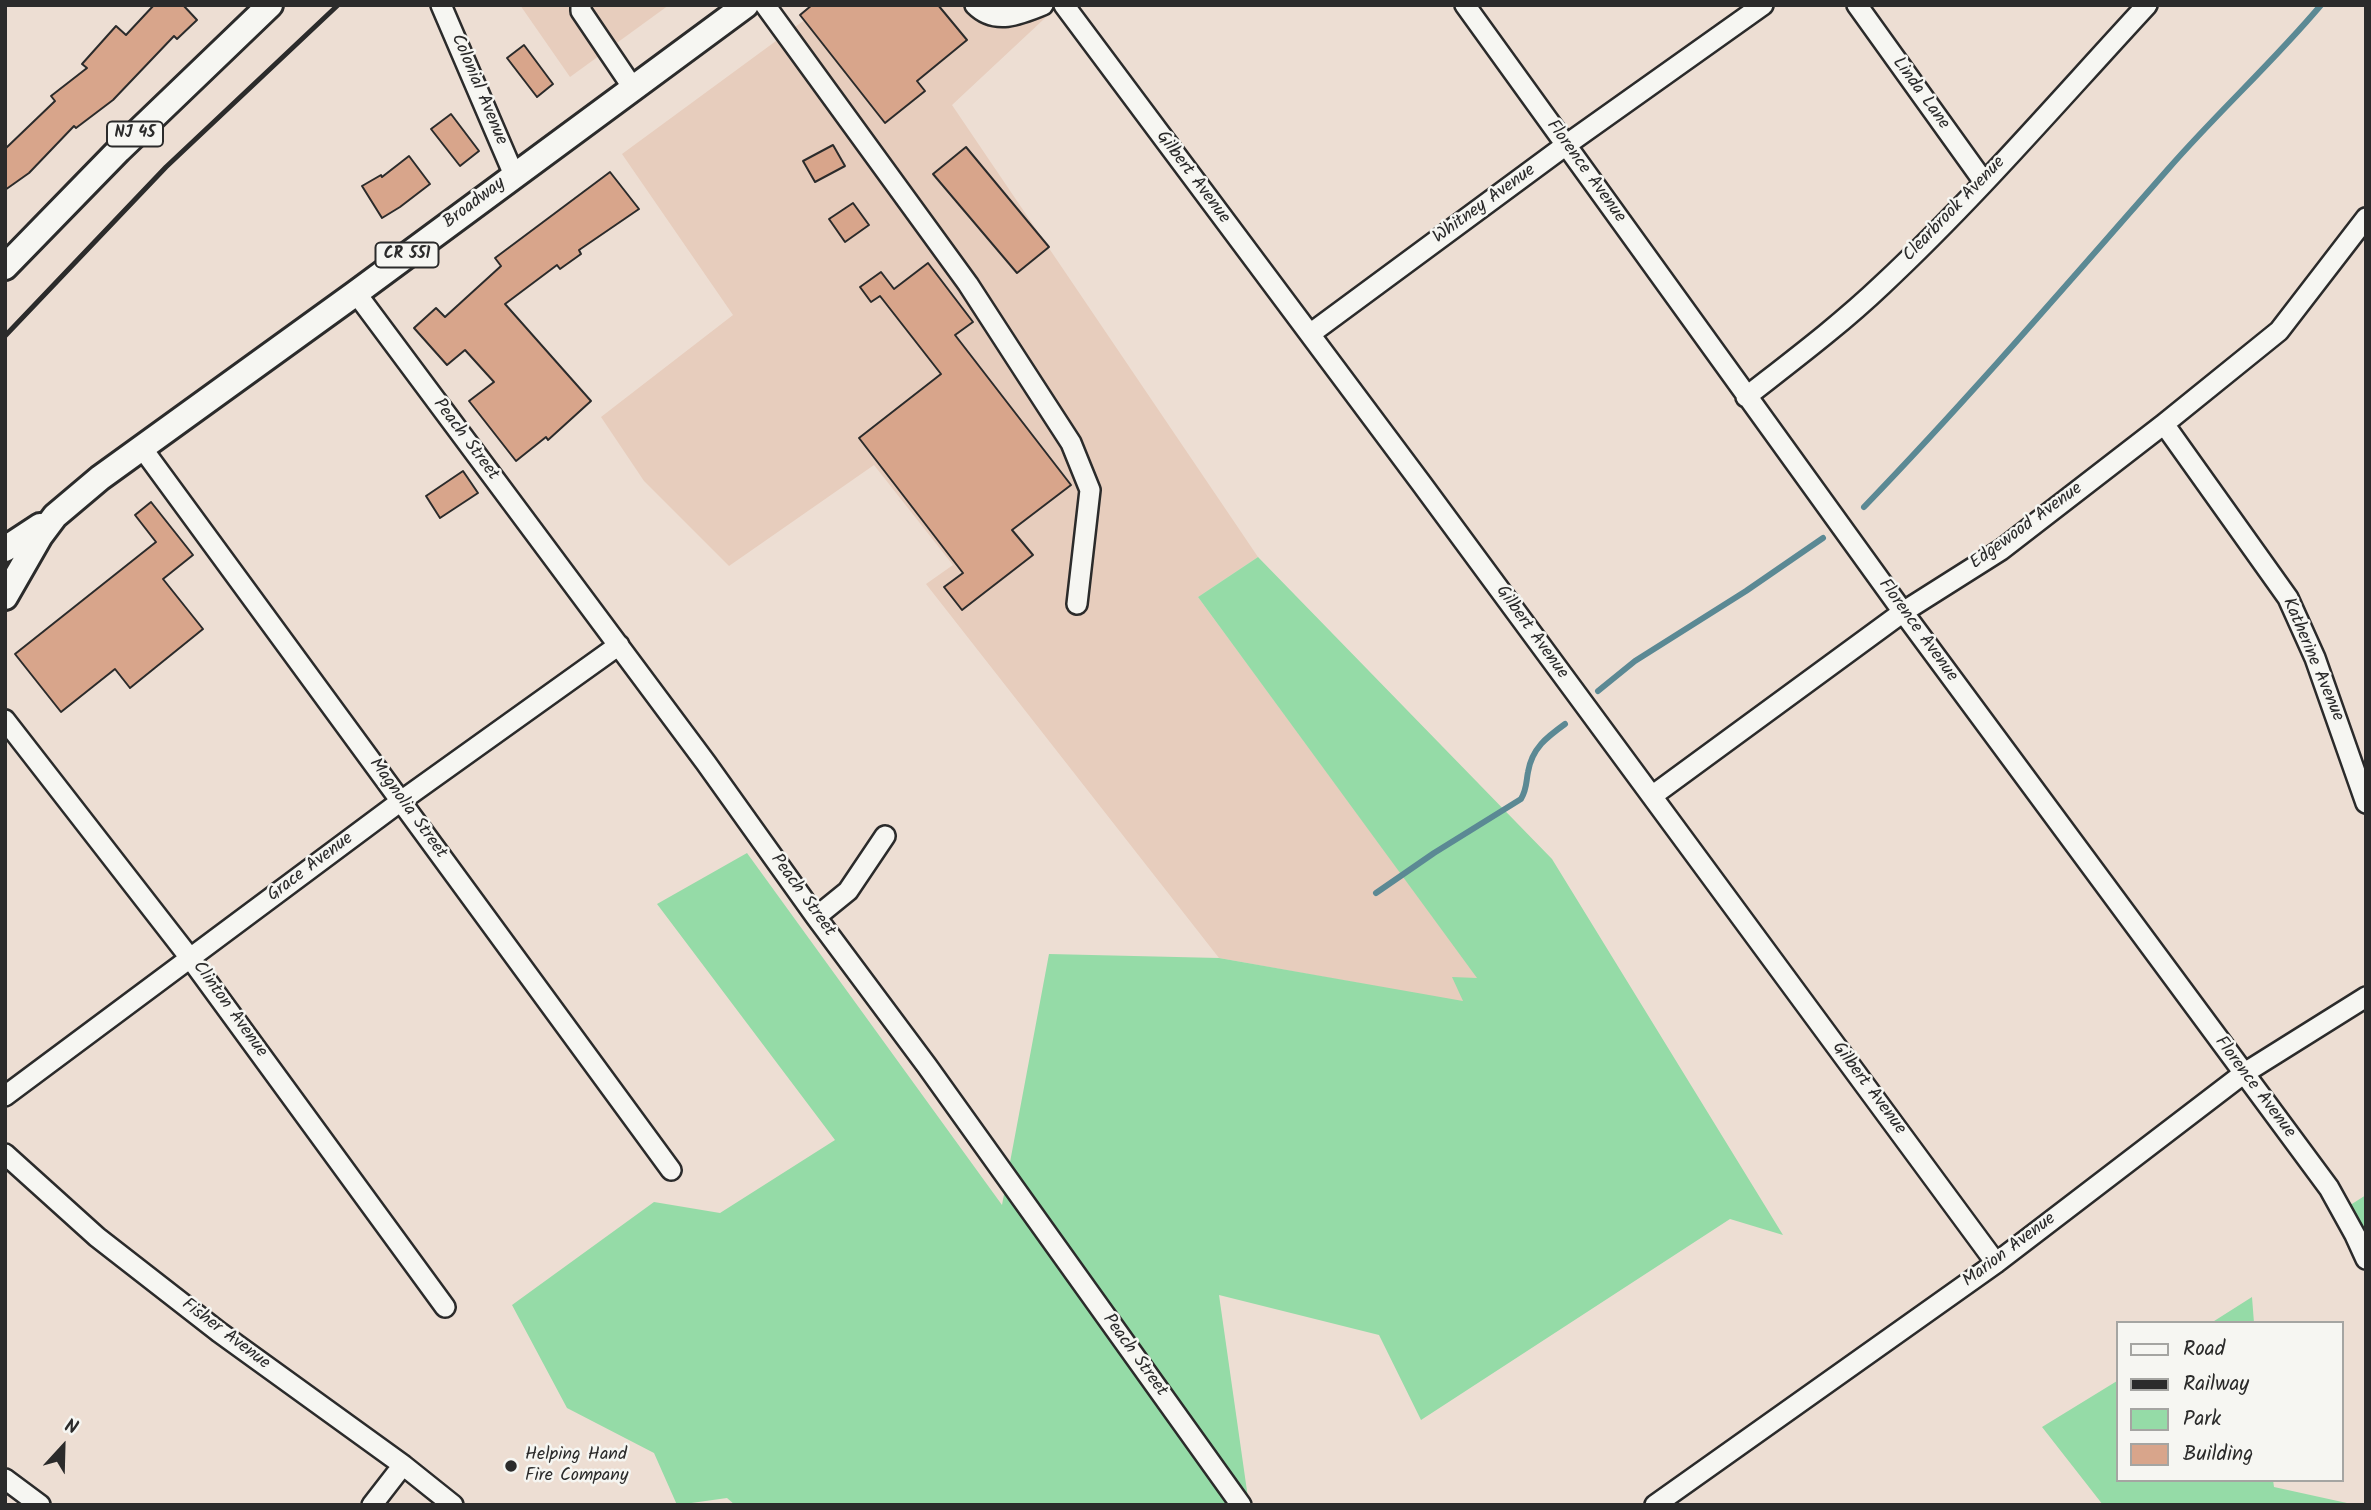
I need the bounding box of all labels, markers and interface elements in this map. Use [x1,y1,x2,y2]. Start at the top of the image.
street label: Colonial Avenue [445,31,511,149]
street label: Linda Lane [1886,54,1954,134]
street label: Florence Avenue [1540,116,1630,228]
road number: NJ 45 [107,122,163,146]
street label: Gilbert Avenue [1150,127,1234,229]
street label: Clearbrook Avenue [1899,153,2011,267]
street label: Whitney Avenue [1430,161,1540,249]
street label: Broadway [440,174,510,234]
road number: CR 551 [376,243,438,268]
street label: Peach Street [427,395,503,485]
street label: Edgewood Avenue [1967,479,2087,575]
street label: Florence Avenue [1872,575,1962,687]
street label: Gilbert Avenue [1490,582,1572,684]
street label: Katherine Avenue [2276,595,2348,725]
street label: Magnolia Street [363,755,451,863]
street label: Grace Avenue [264,829,358,907]
street label: Peach Street [765,850,839,942]
street label: Clinton Avenue [187,958,271,1062]
street label: Florence Avenue [2209,1033,2299,1143]
street label: Gilbert Avenue [1826,1038,1910,1140]
street label: Marion Avenue [1959,1209,2061,1293]
street label: Fisher Avenue [176,1295,274,1375]
street label: Peach Street [1097,1310,1171,1402]
legend [2116,1321,2343,1482]
text: Road [2183,1333,2225,1366]
text: Railway [2183,1368,2249,1401]
text: Park [2183,1403,2221,1436]
text: N [60,1411,82,1444]
north arrow [28,1412,98,1482]
text: Building [2183,1438,2253,1471]
place label: Helping Hand Fire Company [525,1445,628,1488]
marker: Helping Hand Fire Company [503,1458,519,1474]

